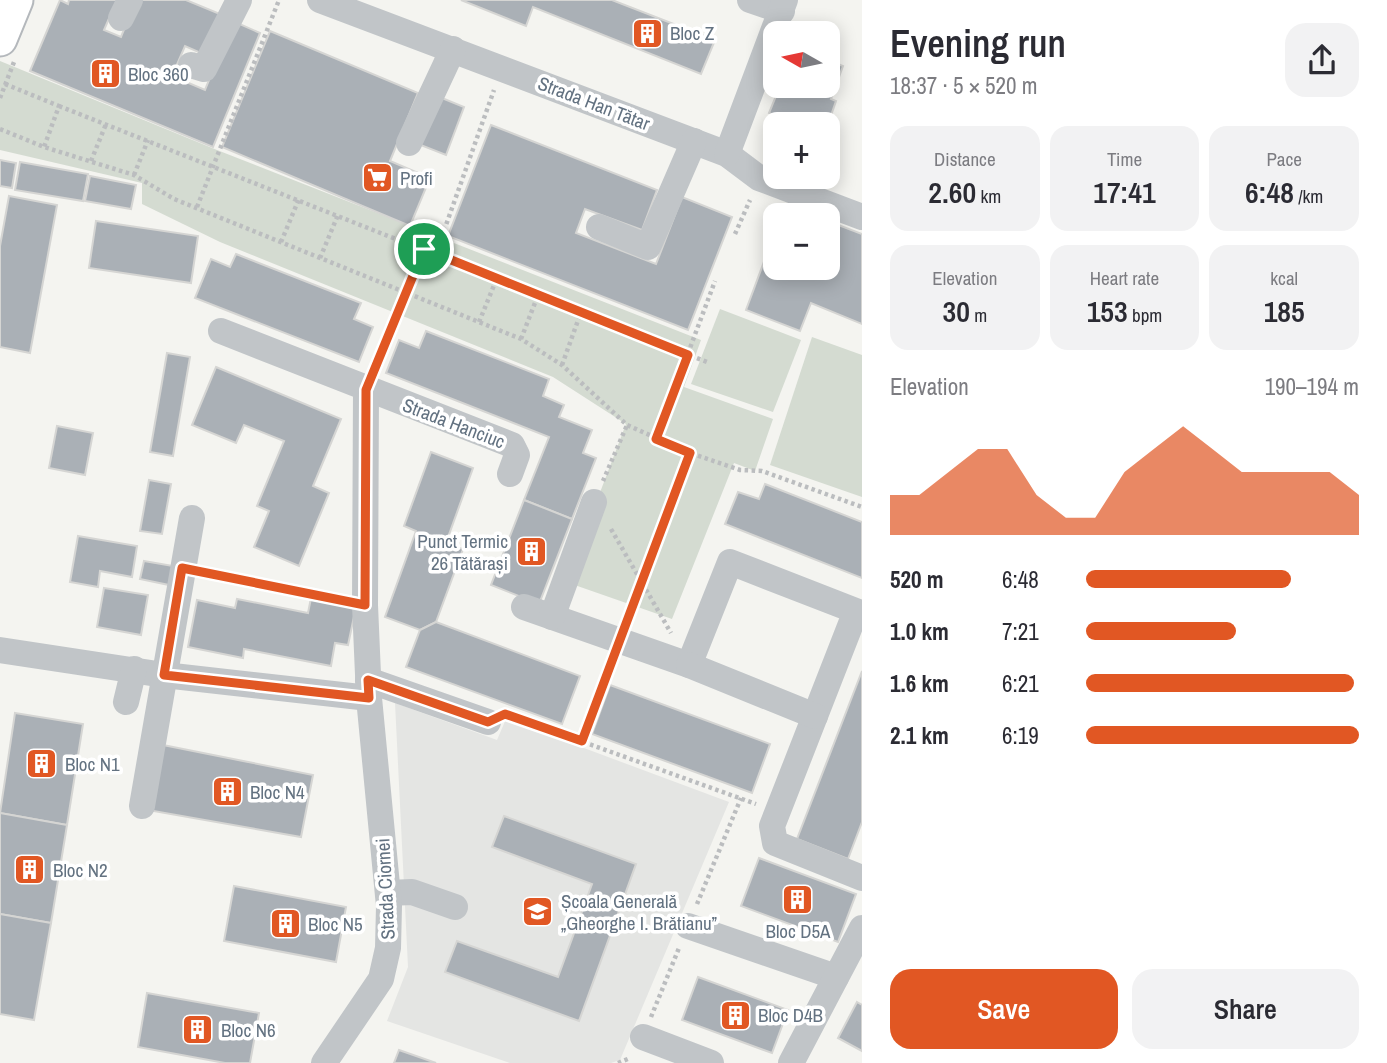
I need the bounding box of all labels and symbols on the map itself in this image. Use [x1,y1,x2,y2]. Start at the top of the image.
building icon: Bloc Z [630,16,664,50]
place label: Bloc Z [670,20,715,46]
north arrow [763,21,840,98]
building icon: Bloc 360 [88,57,122,91]
place label: Bloc 360 [128,61,189,87]
street label: Strada Han Tătar [534,70,654,137]
supermarket icon: Profi [360,161,394,195]
place label: Profi [400,165,433,191]
pin [394,219,454,279]
street label: Strada Hanciuc [399,392,509,454]
place label: Punct Termic 26 Tătărași [417,528,508,576]
building icon: Punct Termic 26 Tătărași [514,535,548,569]
building icon: Bloc N1 [25,747,59,781]
place label: Bloc N1 [65,751,120,777]
building icon: Bloc N4 [210,775,244,809]
place label: Bloc N4 [250,779,305,805]
street label: Strada Ciornei [369,838,401,940]
building icon: Bloc N2 [13,853,47,887]
place label: Bloc N2 [53,857,108,883]
building icon: Bloc D5A [781,883,815,917]
place label: Școala Generală „Gheorghe I. Brătianu” [561,888,717,936]
school or university icon: Școala Generală „Gheorghe I. Brătianu” [521,895,555,929]
building icon: Bloc N5 [268,907,302,941]
place label: Bloc N5 [308,911,363,937]
place label: Bloc D5A [766,918,831,944]
building icon: Bloc D4B [718,998,752,1032]
place label: Bloc D4B [758,1002,823,1028]
building icon: Bloc N6 [181,1013,215,1047]
place label: Bloc N6 [221,1017,276,1043]

